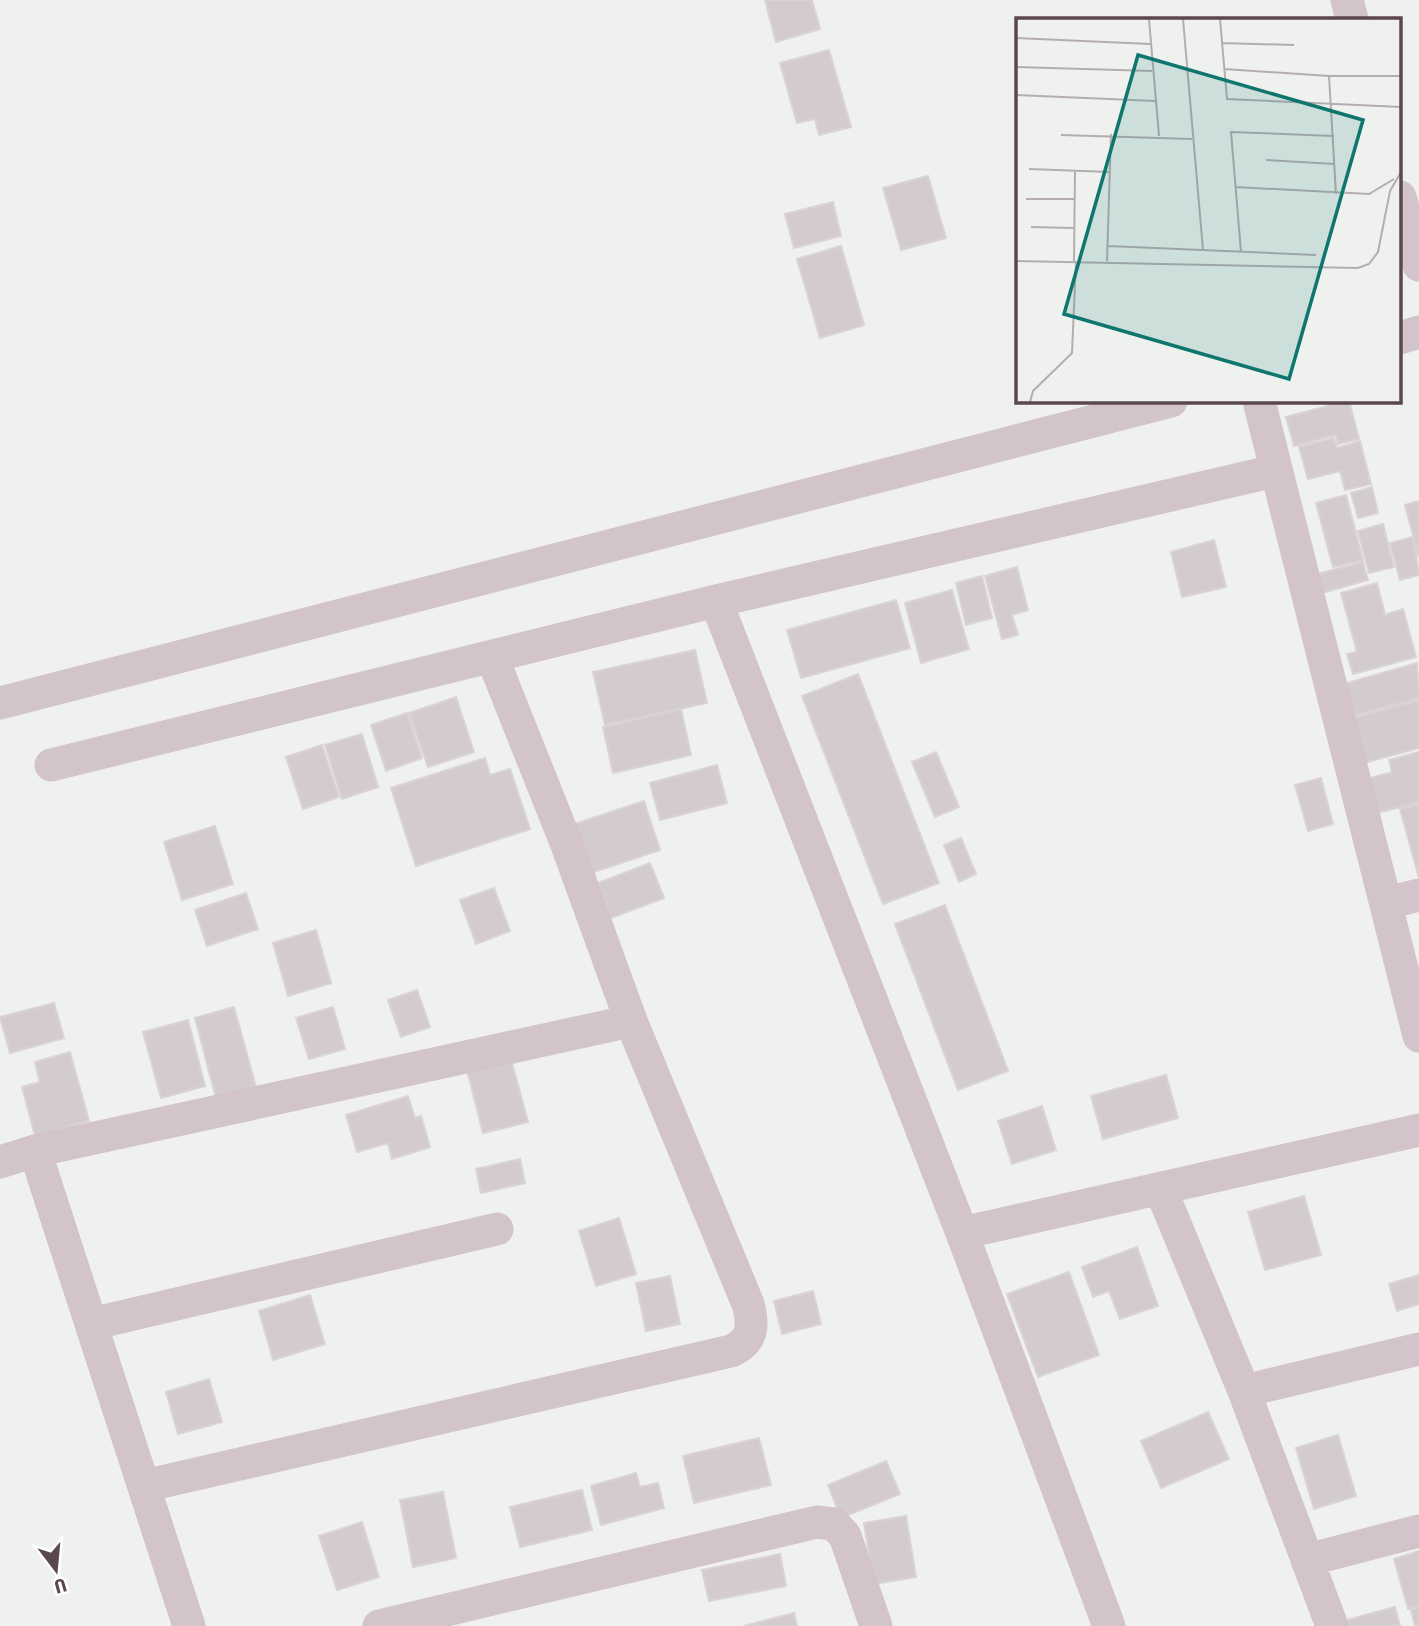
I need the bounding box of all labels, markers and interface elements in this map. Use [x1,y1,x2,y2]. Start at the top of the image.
inset map [1016,18,1402,402]
north arrow [21,1535,91,1605]
text: U [52,1573,69,1598]

